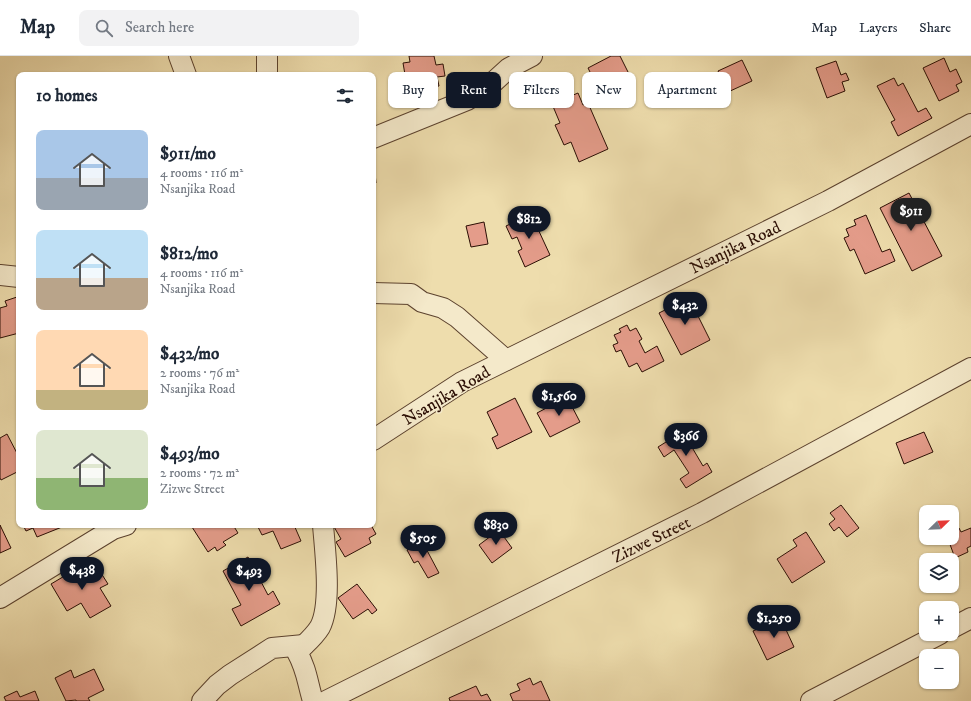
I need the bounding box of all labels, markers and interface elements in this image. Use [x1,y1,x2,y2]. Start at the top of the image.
search box [79,10,359,46]
text: Map [20,16,55,39]
icon: search [93,17,115,39]
text: Search here [125,18,194,37]
text: Map [811,19,837,37]
text: Layers [859,19,897,37]
text: Share [919,19,951,37]
chip: Buy [388,72,438,108]
chip: Rent [446,72,501,108]
chip: Filters [509,72,574,108]
chip: New [582,72,636,108]
chip: Apartment [644,72,731,108]
text: 10 homes [36,85,98,107]
icon: filters [334,85,356,107]
text: $911/mo [160,143,216,165]
icon: home [68,146,116,194]
text: 4 rooms · 116 m² [160,165,243,181]
text: Nsanjika Road [160,181,235,197]
pin: $911 [887,198,935,232]
text: $911 [899,203,923,219]
pin: $812 [505,206,553,240]
text: $812 [517,211,541,227]
street label: Nsanjika Road [686,216,785,279]
text: $812/mo [160,243,218,265]
icon: home [68,246,116,294]
text: 4 rooms · 116 m² [160,265,243,281]
text: Nsanjika Road [160,281,235,297]
pin: $432 [661,292,709,326]
text: $432 [672,297,698,313]
text: $432/mo [160,343,219,365]
icon: home [68,346,116,394]
street label: Nsanjika Road [399,361,495,431]
text: 2 rooms · 76 m² [160,365,239,381]
text: Nsanjika Road [160,381,235,397]
pin: $1,560 [526,383,592,417]
text: $1,560 [541,388,577,404]
pin: $366 [662,423,710,457]
text: $366 [673,428,699,444]
text: $493/mo [160,443,220,465]
icon: home [68,446,116,494]
text: 2 rooms · 72 m² [160,465,239,481]
text: Zizwe Street [160,481,225,497]
north arrow [919,505,959,545]
map controls [919,505,959,689]
street label: Zizwe Street [609,511,695,568]
pin: $830 [472,512,520,546]
text: $830 [483,517,509,533]
pin: $505 [399,525,447,559]
text: $505 [409,530,437,546]
button: layers [919,553,959,593]
pin: $438 [58,557,106,591]
pin: $493 [225,558,273,592]
text: $438 [69,562,95,578]
text: $493 [236,563,262,579]
button: + [919,601,959,641]
pin: $1,250 [741,605,807,639]
text: $1,250 [756,610,792,626]
button: − [919,649,959,689]

